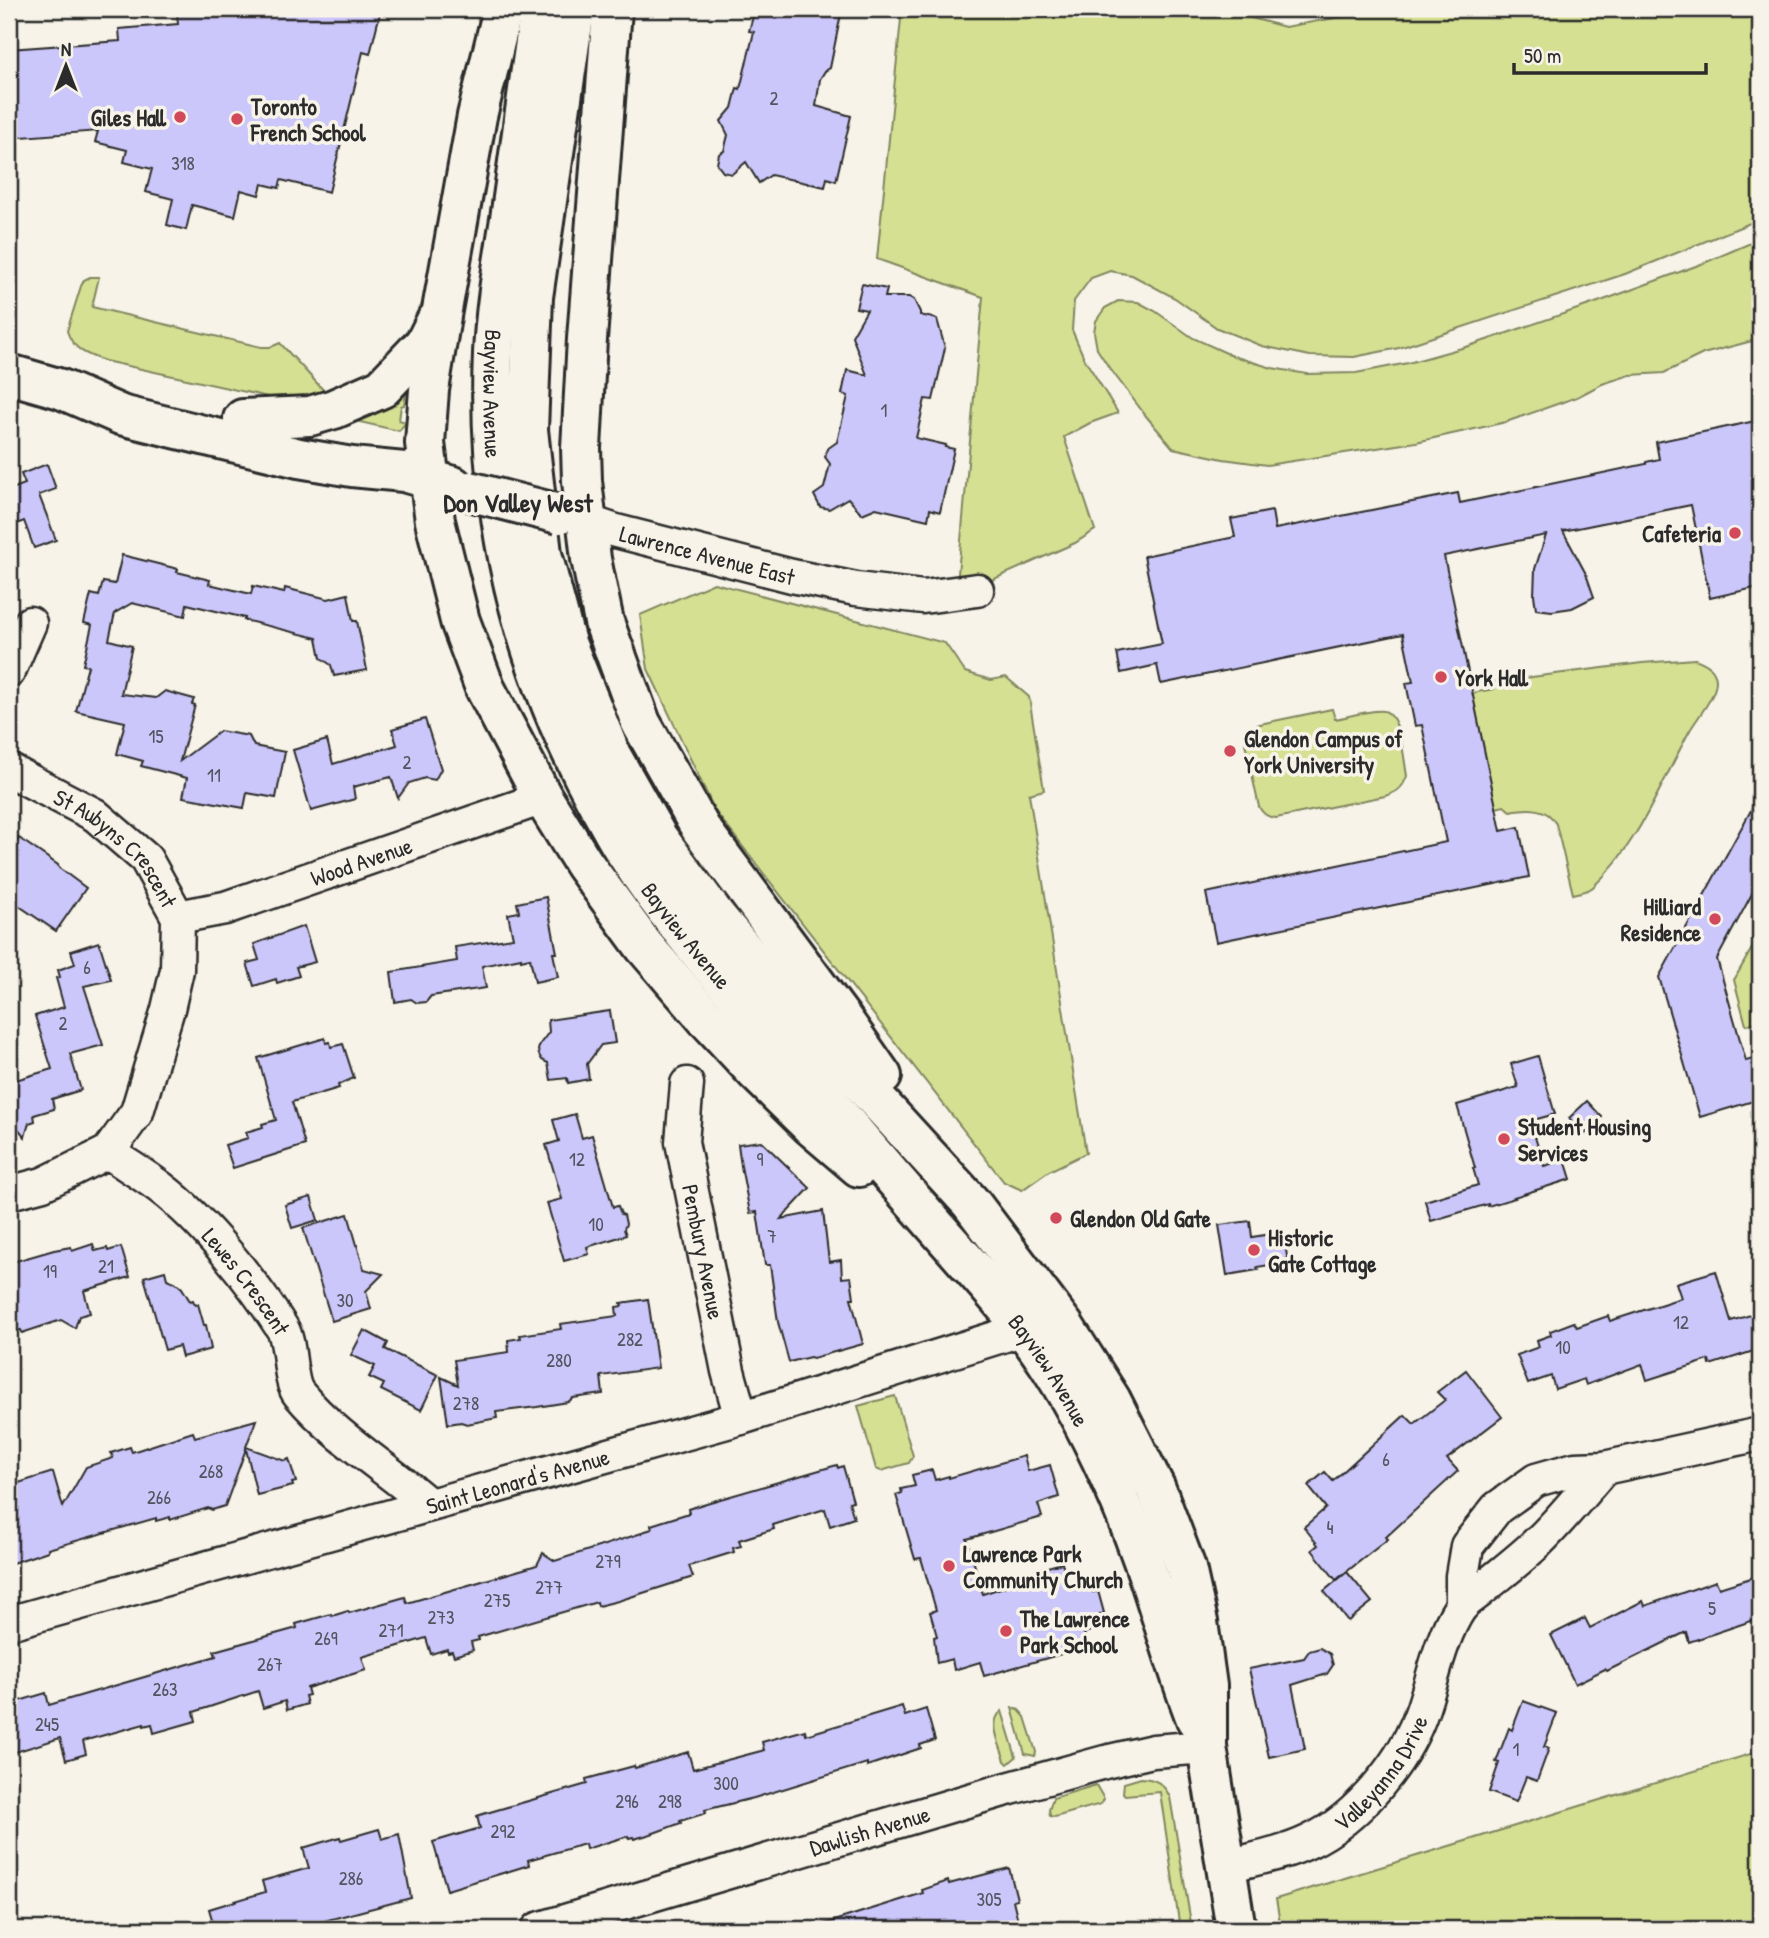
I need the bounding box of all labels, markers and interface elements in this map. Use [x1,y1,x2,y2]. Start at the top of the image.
north arrow [32,32,102,102]
scale bar [1514,32,1706,76]
text: N [61,36,71,62]
text: 50 m [1524,41,1561,70]
house number: 2 [770,85,779,111]
place label: Toronto French School [250,91,367,148]
place label: Giles Hall [91,102,167,133]
marker: Giles Hall [172,109,188,125]
marker: Toronto French School [229,111,245,127]
house number: 318 [171,150,195,176]
street label: Bayview Avenue [477,329,510,459]
house number: 1 [881,397,888,423]
district label: Don Valley West [443,485,594,521]
street label: Lawrence Avenue East [617,517,799,592]
place label: Cafeteria [1642,518,1721,549]
marker: Cafeteria [1727,525,1743,541]
place label: York Hall [1455,662,1529,693]
marker: York Hall [1433,669,1449,685]
house number: 15 [149,723,163,749]
place label: Glendon Campus of York University [1244,723,1403,781]
marker: Glendon Campus of York University [1222,743,1238,759]
house number: 2 [403,749,412,775]
house number: 11 [207,762,221,788]
street label: St Aubyns Crescent [49,781,185,913]
street label: Wood Avenue [306,829,416,893]
street label: Bayview Avenue [635,876,739,995]
place label: Hilliard Residence [1621,891,1702,948]
marker: Hilliard Residence [1707,911,1723,927]
house number: 6 [83,954,91,980]
house number: 2 [59,1010,68,1036]
place label: Student Housing Services [1518,1111,1651,1168]
marker: Student Housing Services [1496,1131,1512,1147]
house number: 12 [569,1146,585,1172]
house number: 9 [757,1146,764,1172]
street label: Pembury Avenue [675,1181,733,1322]
place label: Glendon Old Gate [1070,1203,1212,1234]
marker: Glendon Old Gate [1048,1210,1064,1226]
house number: 10 [588,1211,604,1237]
street label: Lewes Crescent [196,1221,298,1341]
place label: Historic Gate Cottage [1268,1222,1377,1280]
house number: 7 [767,1223,777,1249]
marker: Historic Gate Cottage [1246,1242,1262,1258]
house number: 21 [98,1253,114,1279]
house number: 19 [43,1258,57,1284]
house number: 30 [336,1287,354,1313]
street label: Bayview Avenue [1002,1307,1097,1432]
house number: 12 [1673,1309,1689,1335]
house number: 282 [617,1326,643,1352]
house number: 10 [1555,1334,1571,1360]
house number: 280 [546,1347,572,1373]
house number: 278 [453,1390,479,1416]
street label: Saint Leonard's Avenue [422,1440,613,1521]
house number: 6 [1382,1446,1390,1472]
house number: 268 [199,1458,223,1484]
house number: 266 [147,1484,171,1510]
house number: 4 [1326,1514,1334,1540]
place label: Lawrence Park Community Church [963,1538,1123,1596]
house number: 279 [595,1548,621,1574]
marker: Lawrence Park Community Church [941,1558,957,1574]
house number: 277 [535,1574,563,1600]
house number: 275 [484,1587,510,1613]
house number: 5 [1708,1595,1716,1621]
place label: The Lawrence Park School [1019,1603,1130,1660]
house number: 273 [428,1604,454,1630]
house number: 271 [378,1617,404,1643]
marker: The Lawrence Park School [998,1623,1014,1639]
house number: 269 [314,1625,338,1651]
house number: 267 [257,1651,283,1677]
house number: 263 [153,1676,178,1702]
house number: 245 [35,1711,59,1737]
street label: Valleyanna Drive [1327,1711,1434,1837]
house number: 1 [1513,1736,1520,1762]
house number: 300 [713,1770,739,1796]
house number: 296 [615,1788,639,1814]
house number: 298 [658,1788,682,1814]
street label: Dawlish Avenue [806,1797,933,1863]
house number: 292 [491,1818,515,1844]
house number: 286 [339,1865,363,1891]
house number: 305 [976,1886,1002,1912]

